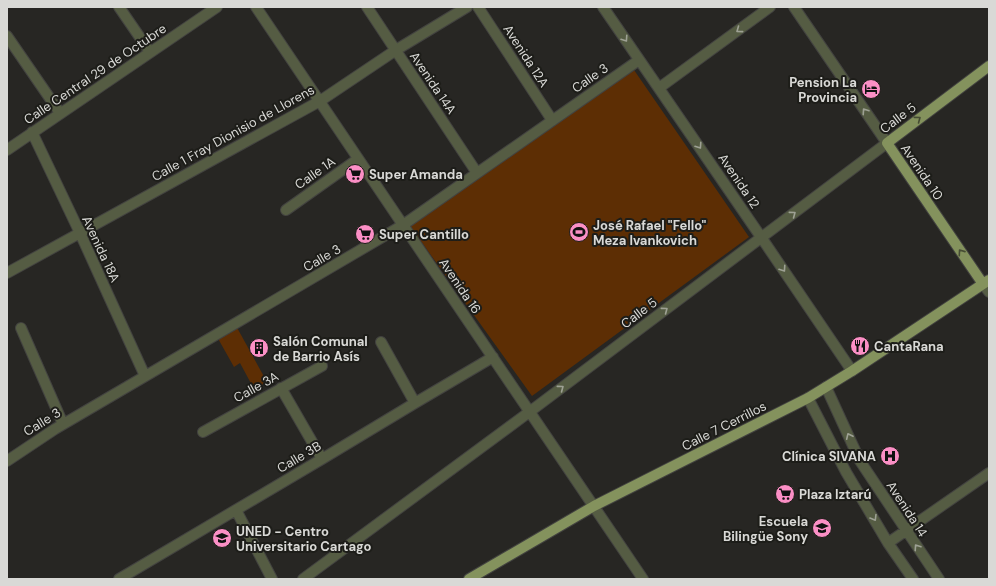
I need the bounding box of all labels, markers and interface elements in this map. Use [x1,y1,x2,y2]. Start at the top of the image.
street label: Calle Central 29 de Octubre [20,20,170,128]
street label: Avenida 12A [499,21,553,91]
one-way arrow [736,25,743,32]
one-way arrow [620,35,627,42]
street label: Avenida 14A [406,49,460,118]
street label: Calle 3 [568,59,612,97]
place label: Pension La Provincia [789,74,857,106]
hotel icon: Pension La Provincia [860,78,882,100]
street label: Calle 1 Fray Dionisio de Llorens [149,81,317,185]
street label: Calle 5 [877,99,920,137]
one-way arrow [863,108,870,115]
one-way arrow [913,117,920,124]
street label: Avenida 10 [897,141,947,203]
one-way arrow [694,142,702,149]
street label: Avenida 12 [714,150,764,212]
street label: Calle 1A [291,153,339,193]
supermarket icon: Super Amanda [344,163,366,185]
place label: Super Amanda [369,166,463,183]
one-way arrow [788,211,795,218]
street label: Avenida 18A [78,213,124,285]
place label: José Rafael "Fello" Meza Ivankovich [593,217,707,249]
sports icon: José Rafael "Fello" Meza Ivankovich [568,221,590,243]
supermarket icon: Super Cantillo [354,223,376,245]
place label: Super Cantillo [379,226,469,243]
street label: Calle 3 [300,240,344,276]
one-way arrow [959,249,966,256]
street label: Avenida 16 [435,255,485,317]
one-way arrow [778,265,785,272]
street label: Calle 5 [618,294,661,332]
one-way arrow [660,308,667,315]
place label: Salón Comunal de Barrio Asís [273,333,368,365]
restaurant icon: CantaRana [849,335,871,357]
building icon: Salón Comunal de Barrio Asís [248,337,270,359]
place label: CantaRana [874,338,944,355]
street label: Calle 3A [231,368,282,406]
one-way arrow [557,385,564,393]
street label: Calle 7 Cerrillos [679,397,769,455]
street label: Calle 3 [20,404,64,440]
one-way arrow [846,433,854,440]
street label: Calle 3B [274,437,324,477]
hospital icon: Clínica SIVANA [879,445,901,467]
place label: Clínica SIVANA [782,448,876,465]
street label: Avenida 14 [883,478,931,540]
supermarket icon: Plaza Iztarú [774,483,796,505]
place label: Plaza Iztarú [799,486,872,503]
place label: Escuela Bilingüe Sony [723,513,808,545]
one-way arrow [869,514,876,521]
school or university icon: Escuela Bilingüe Sony [811,517,833,539]
place label: UNED - Centro Universitario Cartago [236,523,372,555]
school or university icon: UNED - Centro Universitario Cartago [211,527,233,549]
one-way arrow [914,544,922,551]

